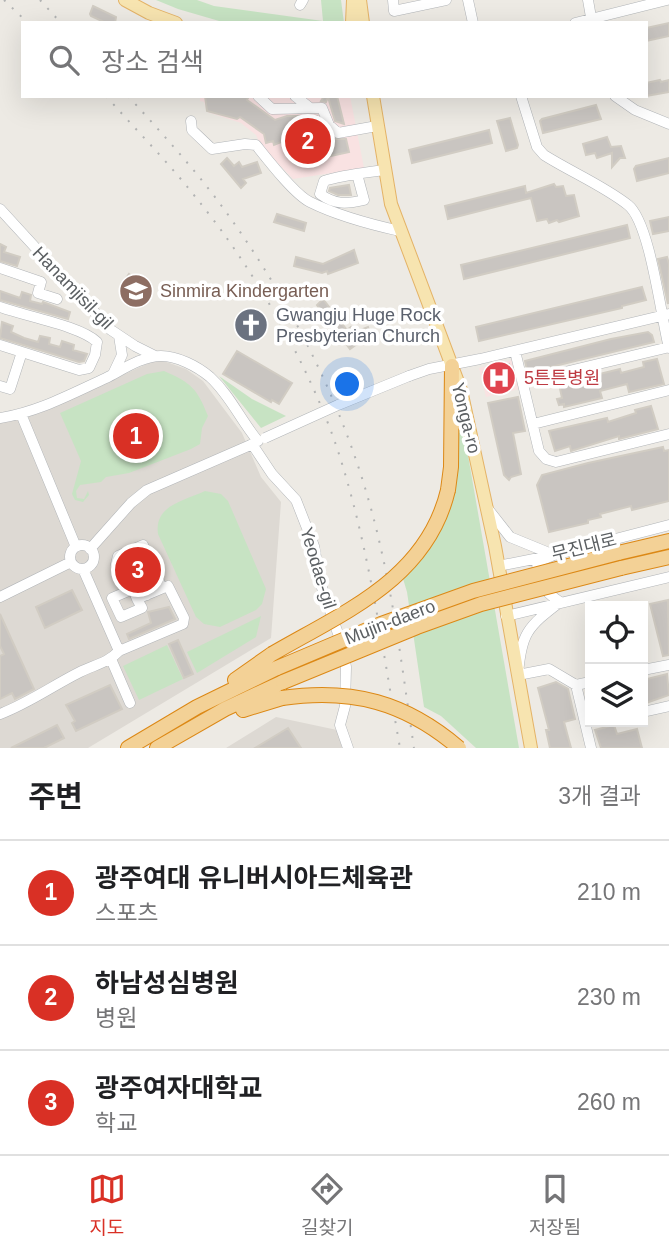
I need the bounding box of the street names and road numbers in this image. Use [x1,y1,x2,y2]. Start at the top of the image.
street label: Hanamjisil-gil [29,243,117,333]
street label: Yonga-ro [448,380,484,456]
street label: Yeodae-gil [296,525,340,611]
street label: 무진대로 [549,529,619,565]
street label: Mujin-daero [342,596,438,648]

